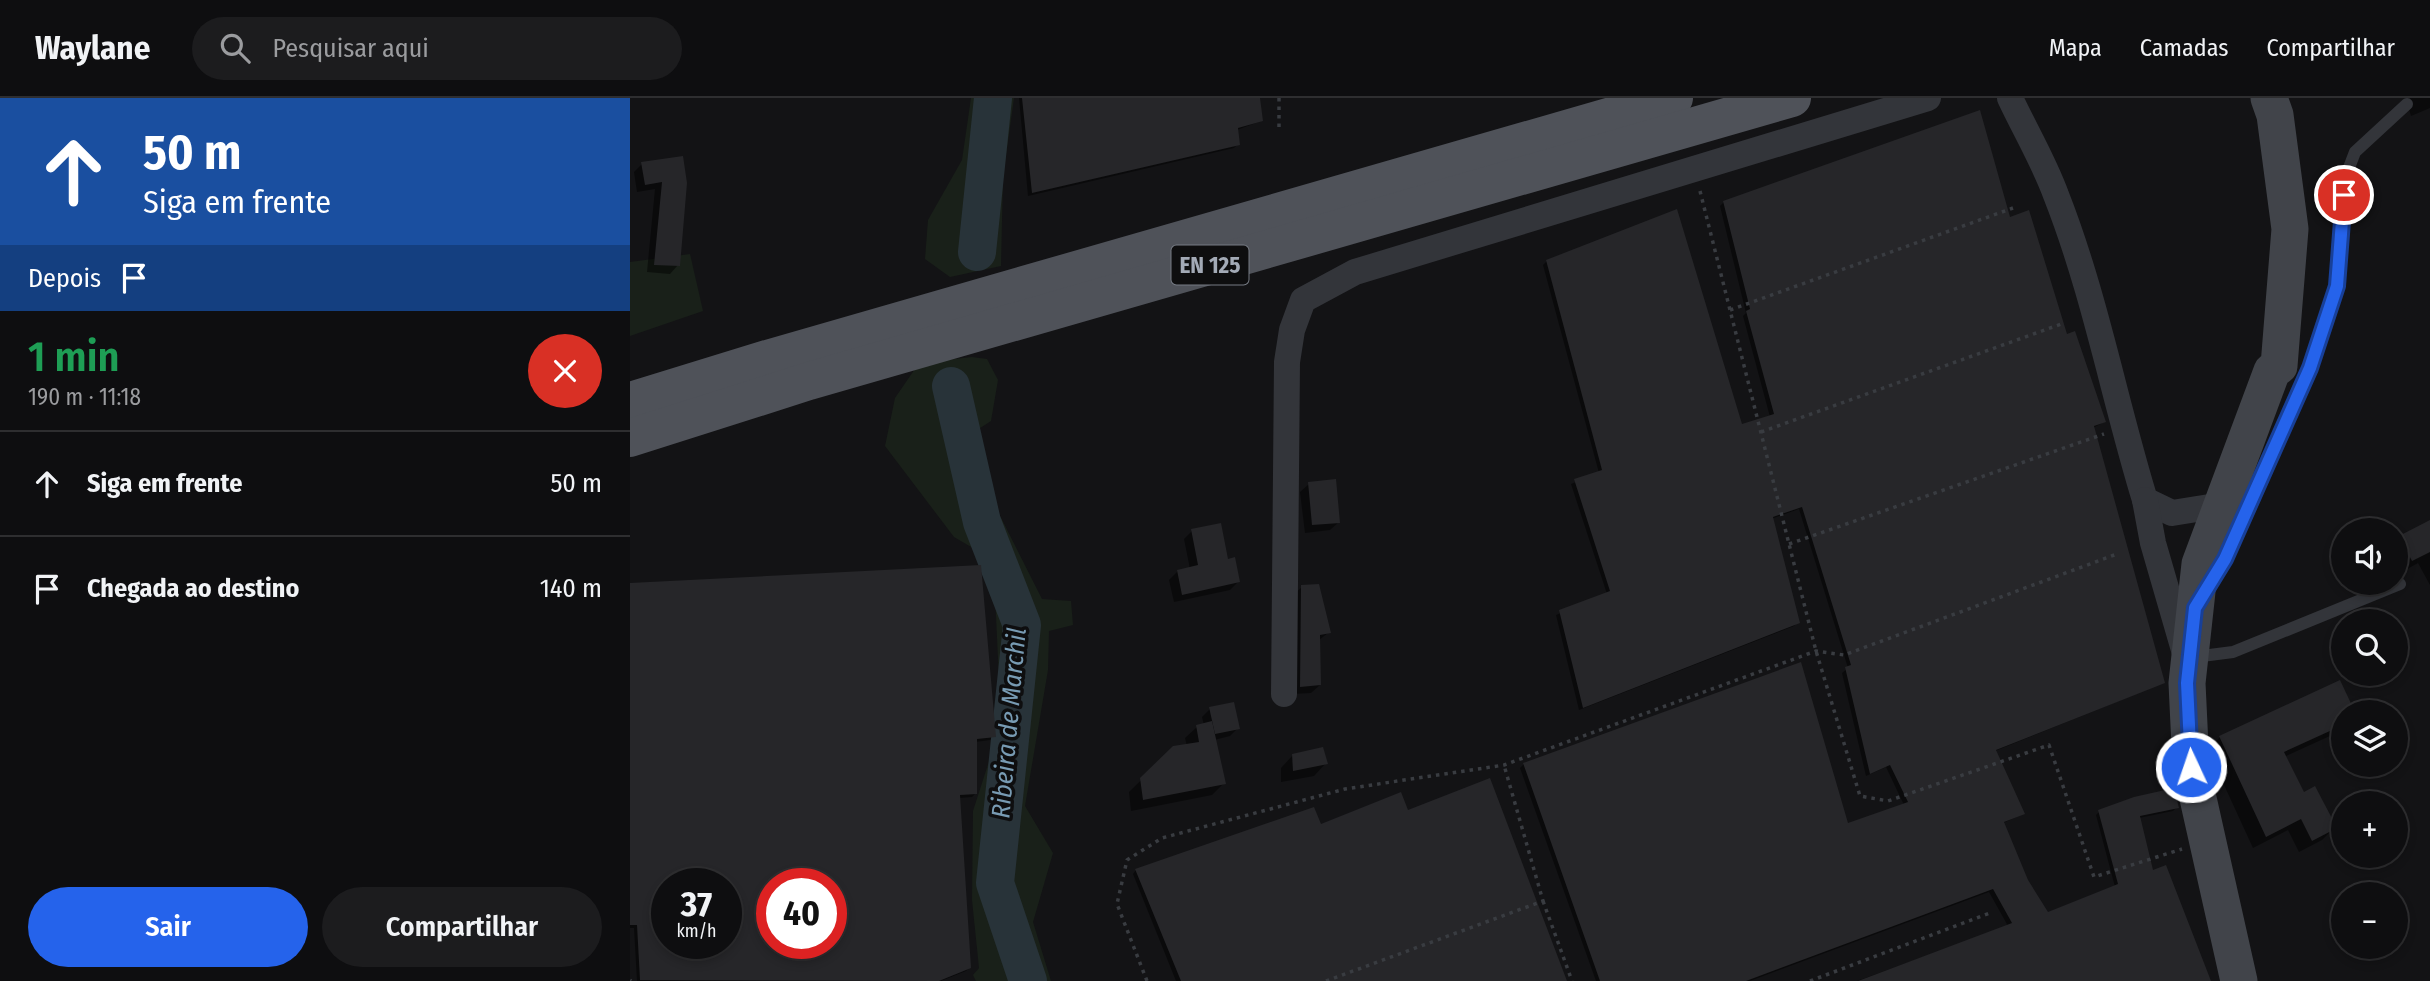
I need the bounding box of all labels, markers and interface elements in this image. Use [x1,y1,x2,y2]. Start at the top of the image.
search box [192,17,682,80]
text: Waylane [35,28,150,68]
icon: search [216,29,254,67]
text: Pesquisar aqui [272,33,429,64]
text: Mapa [2049,34,2102,62]
text: Camadas [2140,34,2229,62]
text: Compartilhar [2267,34,2395,62]
text: 50 m [143,123,241,182]
icon: ahead [28,126,119,217]
pin [2314,165,2374,225]
icon: arrive [2325,176,2363,214]
text: Siga em frente [143,183,331,221]
road number: EN 125 [1172,246,1248,284]
icon: arrive [115,259,153,297]
text: Depois [28,263,101,294]
text: 1 min [28,332,119,382]
button: close [528,334,602,408]
text: 190 m · 11:18 [28,383,141,411]
icon: ahead [28,465,66,503]
text: Siga em frente [87,468,242,499]
text: 50 m [550,468,602,499]
map controls [2331,518,2408,959]
button: sound [2331,518,2408,595]
icon: arrive [28,570,66,608]
text: Chegada ao destino [87,573,299,604]
text: 140 m [540,573,602,604]
button: search [2331,609,2408,686]
water label: Ribeira de Marchil [985,626,1033,820]
button: layers [2331,700,2408,777]
position arrow [2154,730,2228,804]
button: + [2331,791,2408,868]
speed limit sign: 40 [756,868,847,959]
button: − [2331,882,2408,959]
text: 37 [681,883,712,925]
button: Sair [28,887,308,967]
button: Compartilhar [322,887,602,967]
text: km/h [676,920,717,942]

